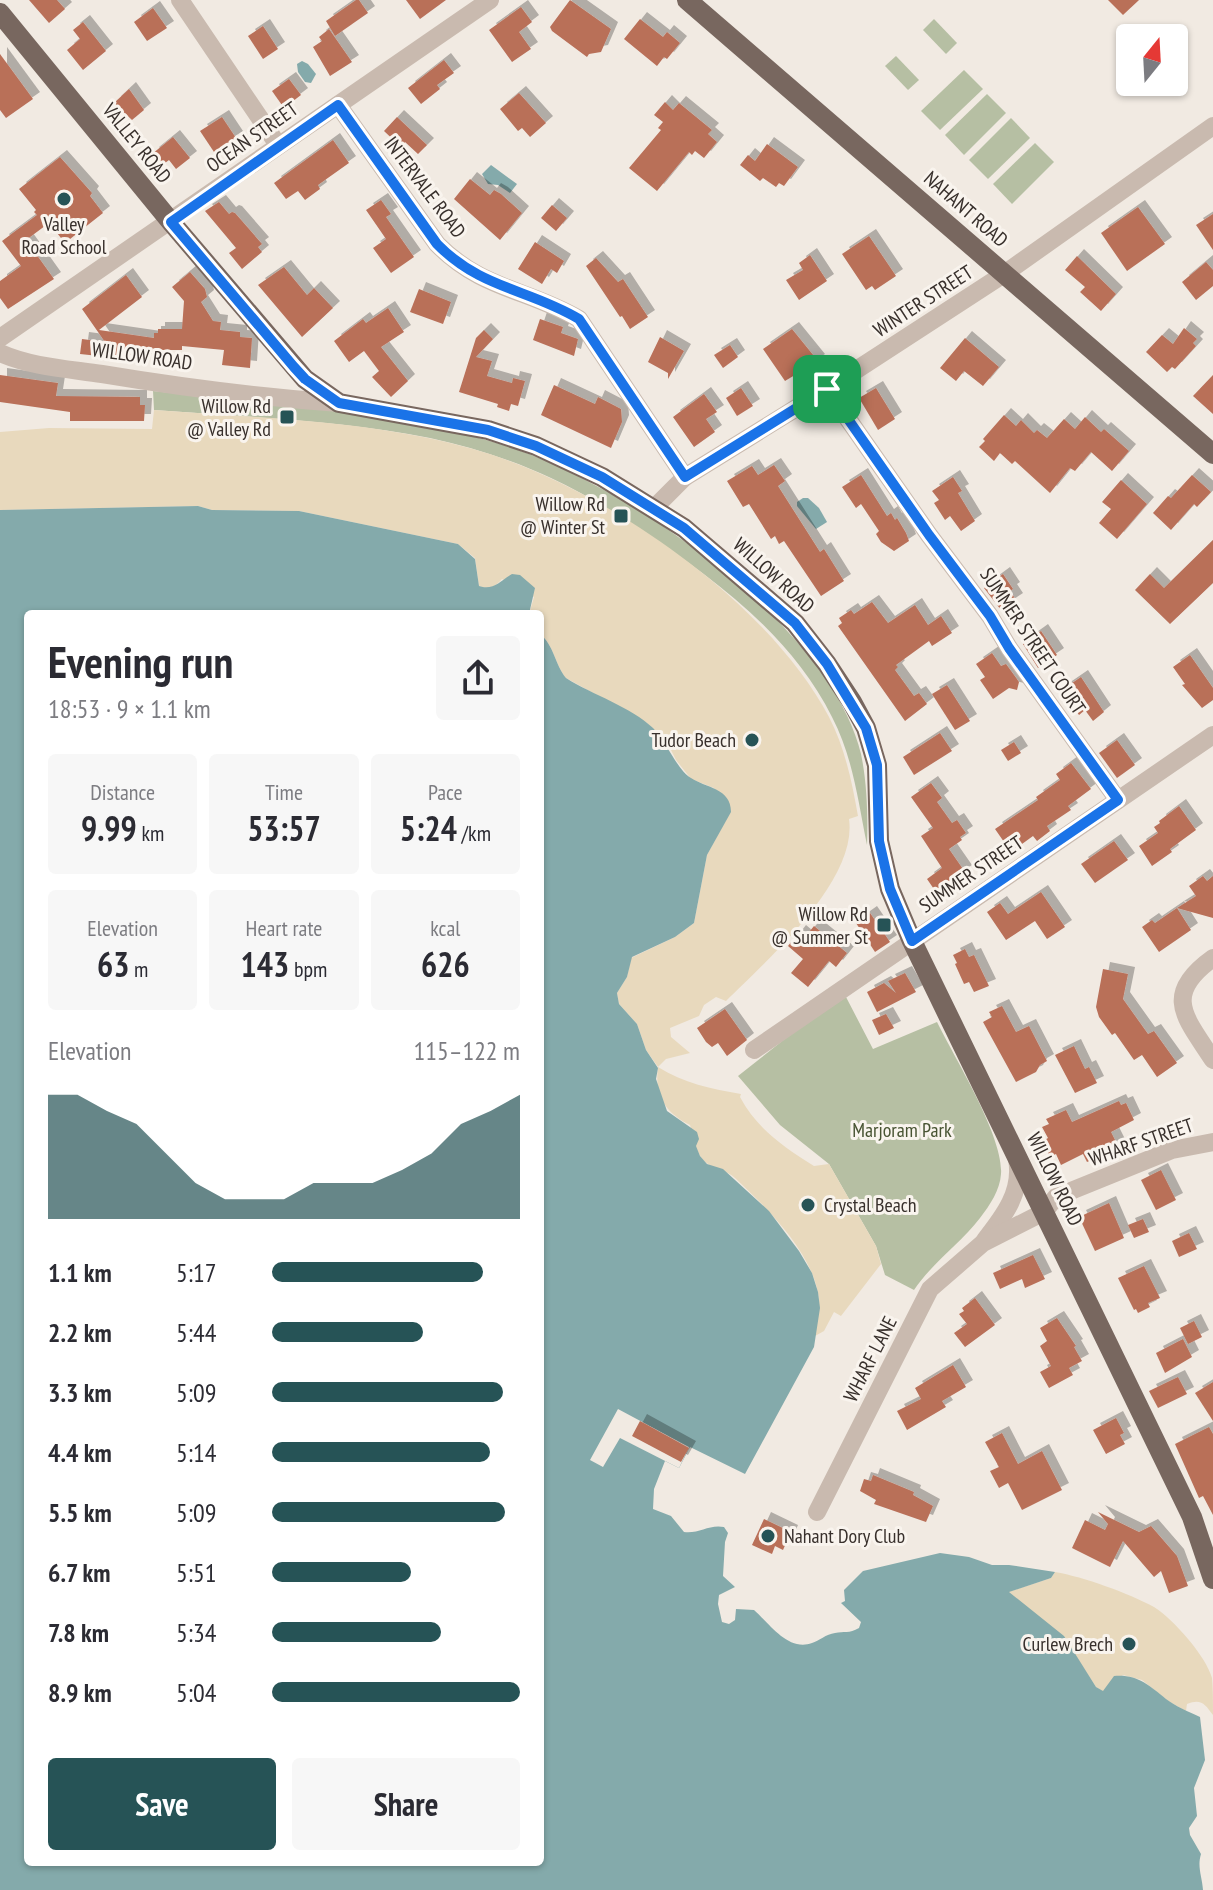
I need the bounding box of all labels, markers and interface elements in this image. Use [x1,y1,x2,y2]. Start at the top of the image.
north arrow [1116,24,1188,96]
map controls [1116,24,1188,96]
street label: OCEAN STREET [201,96,303,178]
street label: VALLEY ROAD [96,97,177,188]
street label: INTERVALE ROAD [378,131,472,243]
street label: NAHANT ROAD [919,165,1013,253]
marker: Valley Road School [55,190,73,208]
place label: Valley Road School [22,211,107,260]
street label: WINTER STREET [868,259,978,343]
street label: WILLOW ROAD [90,336,194,376]
pin [793,355,861,423]
icon: arrive [805,367,849,411]
place label: Willow Rd @ Valley Rd [187,393,271,442]
marker: Willow Rd @ Valley Rd [278,408,296,426]
place label: Willow Rd @ Winter St [520,491,605,540]
marker: Willow Rd @ Winter St [612,507,630,525]
street label: WILLOW ROAD [728,532,820,618]
street label: SUMMER STREET COURT [974,563,1092,719]
text: Evening run [48,633,233,690]
button: share [436,636,520,720]
text: 18:53 · 9 × 1.1 km [48,692,211,725]
place label: Tudor Beach [651,727,736,753]
marker: Tudor Beach [743,731,761,749]
text: Distance [90,778,155,806]
text: Time [265,778,303,806]
text: Pace [428,778,463,806]
text: 9.99 [81,806,137,850]
text: 53:57 [247,806,321,850]
text: 5:24 [400,806,457,850]
text: km [137,819,164,847]
text: /km [457,819,491,847]
street label: SUMMER STREET [914,830,1028,918]
place label: Willow Rd @ Summer St [771,901,868,950]
text: Elevation [87,914,158,942]
text: Heart rate [246,914,322,942]
text: kcal [430,914,460,942]
marker: Willow Rd @ Summer St [875,916,893,934]
text: 63 [97,942,129,986]
text: 143 [241,942,289,986]
text: 626 [421,942,470,986]
text: m [129,955,148,983]
text: bpm [289,955,327,983]
text: Elevation [48,1034,131,1067]
text: 115–122 m [414,1034,520,1067]
street label: WHARF STREET [1085,1112,1197,1172]
park label: Marjoram Park [852,1117,952,1143]
street label: WILLOW ROAD [1021,1128,1089,1230]
place label: Crystal Beach [824,1192,917,1218]
marker: Crystal Beach [799,1196,817,1214]
text: 1.1 km [48,1256,112,1289]
text: 5:17 [176,1256,216,1289]
street label: WHARF LANE [837,1312,903,1406]
text: 2.2 km [48,1316,112,1349]
text: 5:44 [176,1316,216,1349]
text: 3.3 km [48,1376,112,1409]
text: 5:09 [176,1376,216,1409]
text: 4.4 km [48,1436,112,1469]
text: 5:14 [176,1436,216,1469]
text: 5.5 km [48,1496,112,1529]
text: 5:09 [176,1496,216,1529]
place label: Nahant Dory Club [784,1523,905,1549]
marker: Nahant Dory Club [759,1527,777,1545]
text: 6.7 km [48,1556,111,1589]
text: 5:51 [176,1556,216,1589]
text: 7.8 km [48,1616,109,1649]
text: 5:34 [176,1616,216,1649]
place label: Curlew Brech [1023,1631,1113,1657]
marker: Curlew Brech [1120,1635,1138,1653]
text: 8.9 km [48,1676,112,1709]
text: 5:04 [176,1676,216,1709]
button: Save [48,1758,276,1850]
button: Share [292,1758,520,1850]

